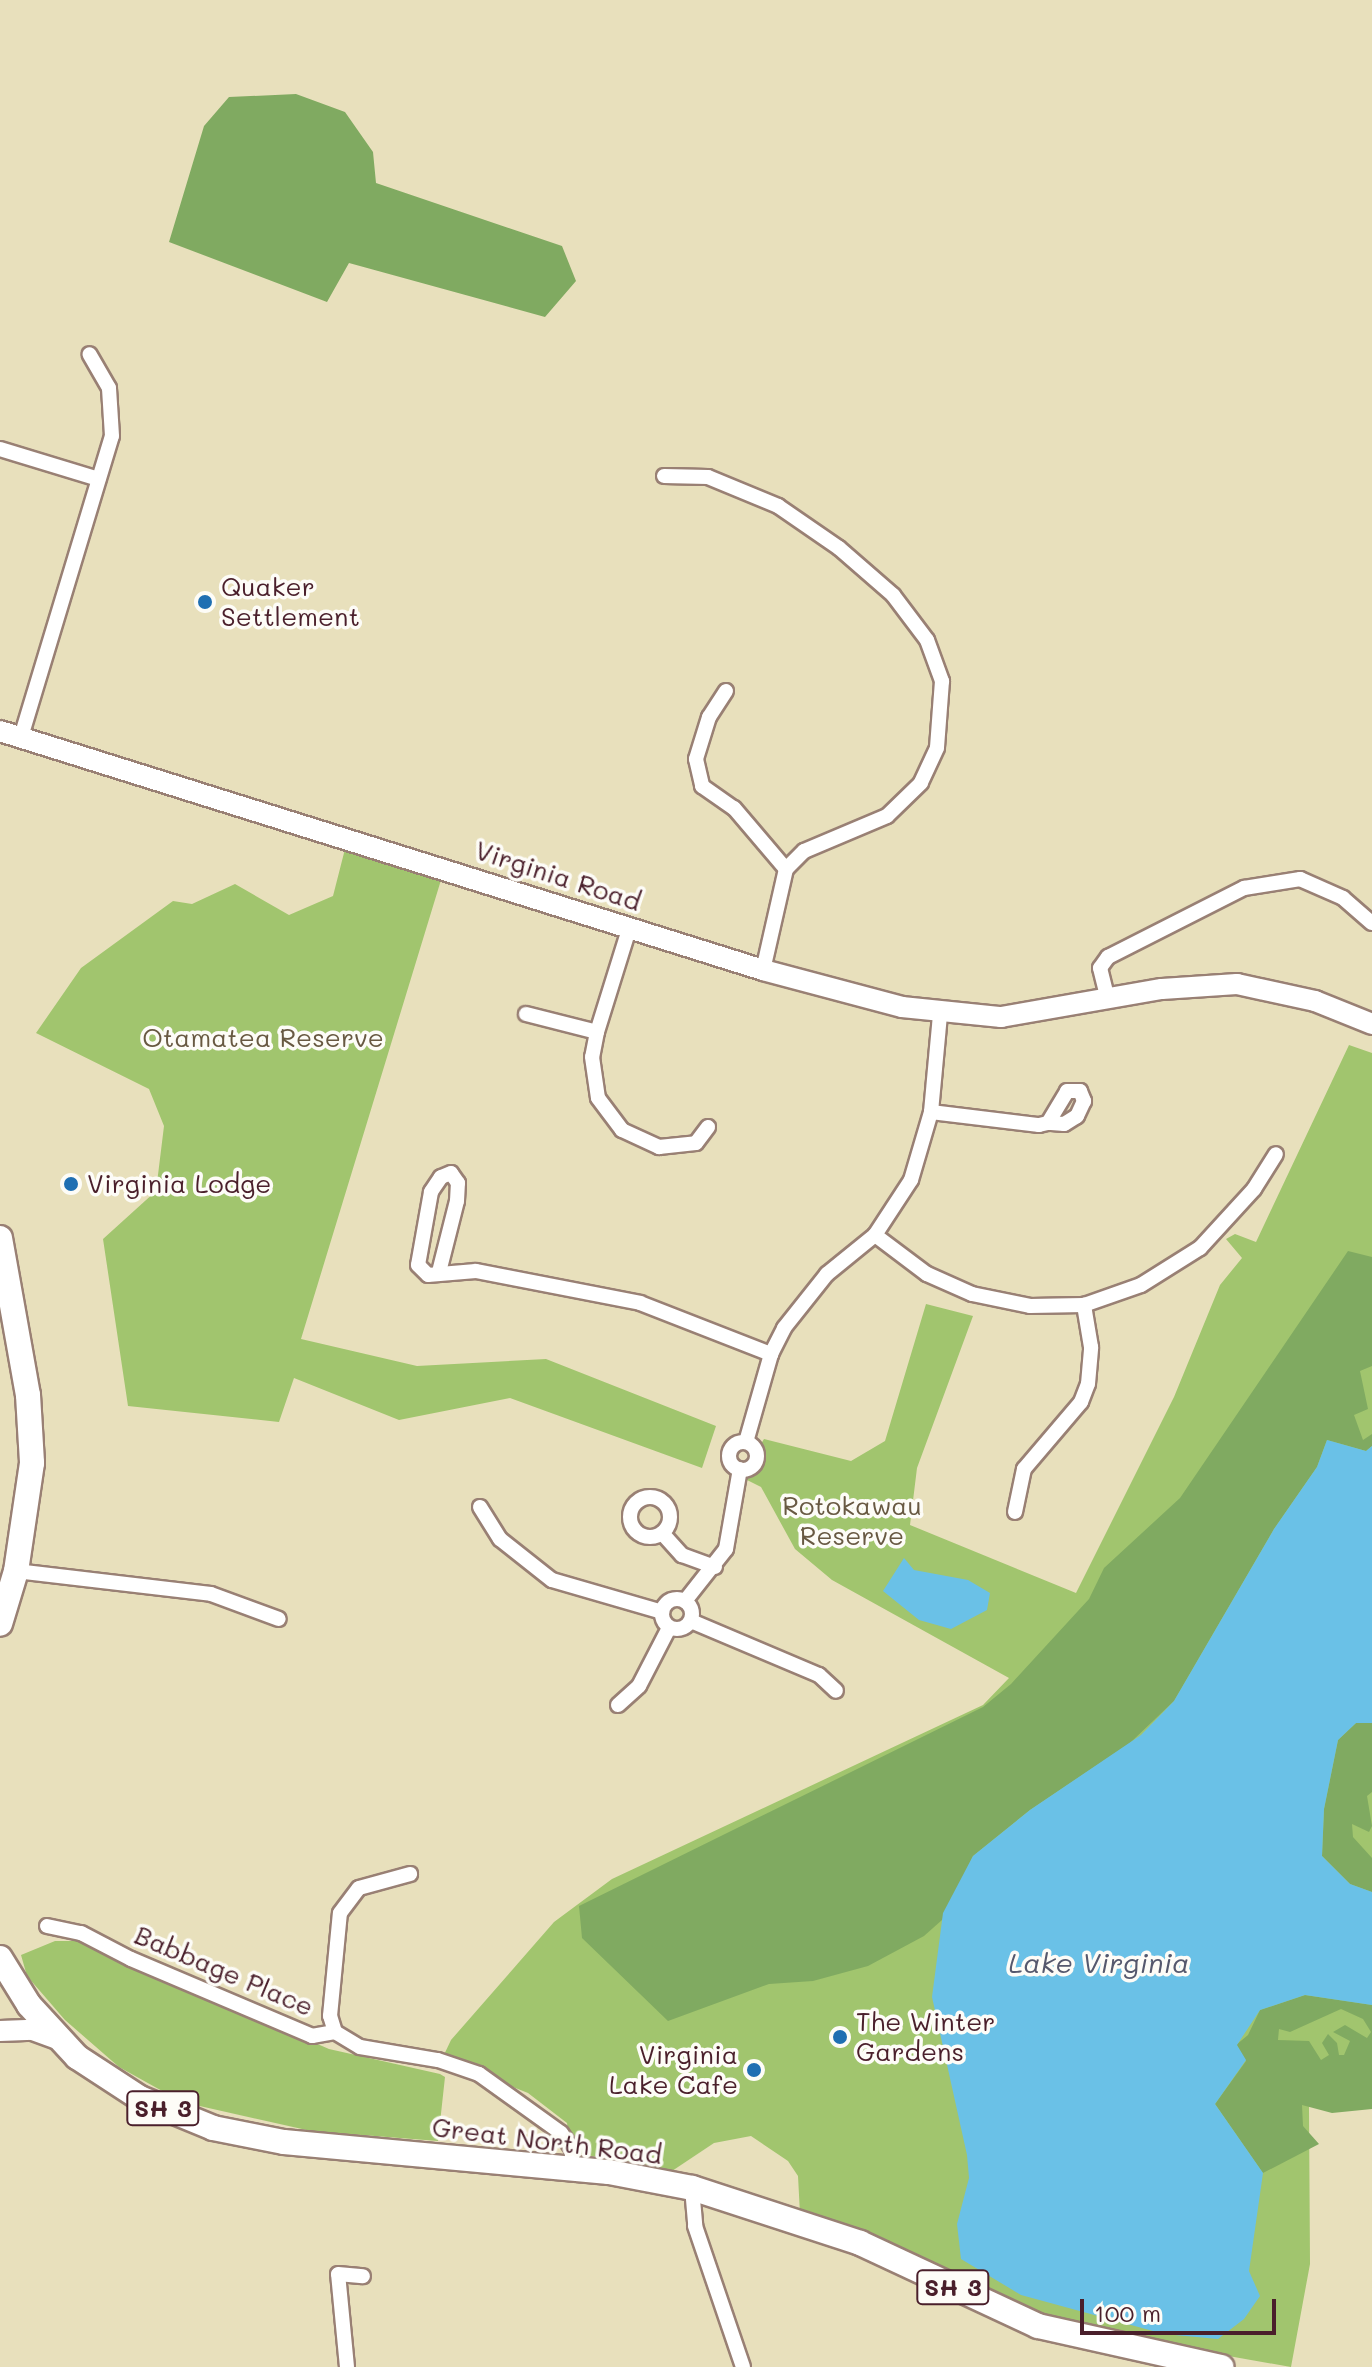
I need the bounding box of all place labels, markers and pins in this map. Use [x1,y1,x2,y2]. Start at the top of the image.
place label: Quaker Settlement [221,571,360,632]
marker: Quaker Settlement [196,593,214,611]
place label: Virginia Lodge [87,1168,271,1200]
marker: Virginia Lodge [62,1175,80,1193]
place label: The Winter Gardens [856,2006,995,2068]
marker: The Winter Gardens [831,2028,849,2046]
place label: Virginia Lake Cafe [609,2039,738,2100]
marker: Virginia Lake Cafe [745,2061,763,2079]

